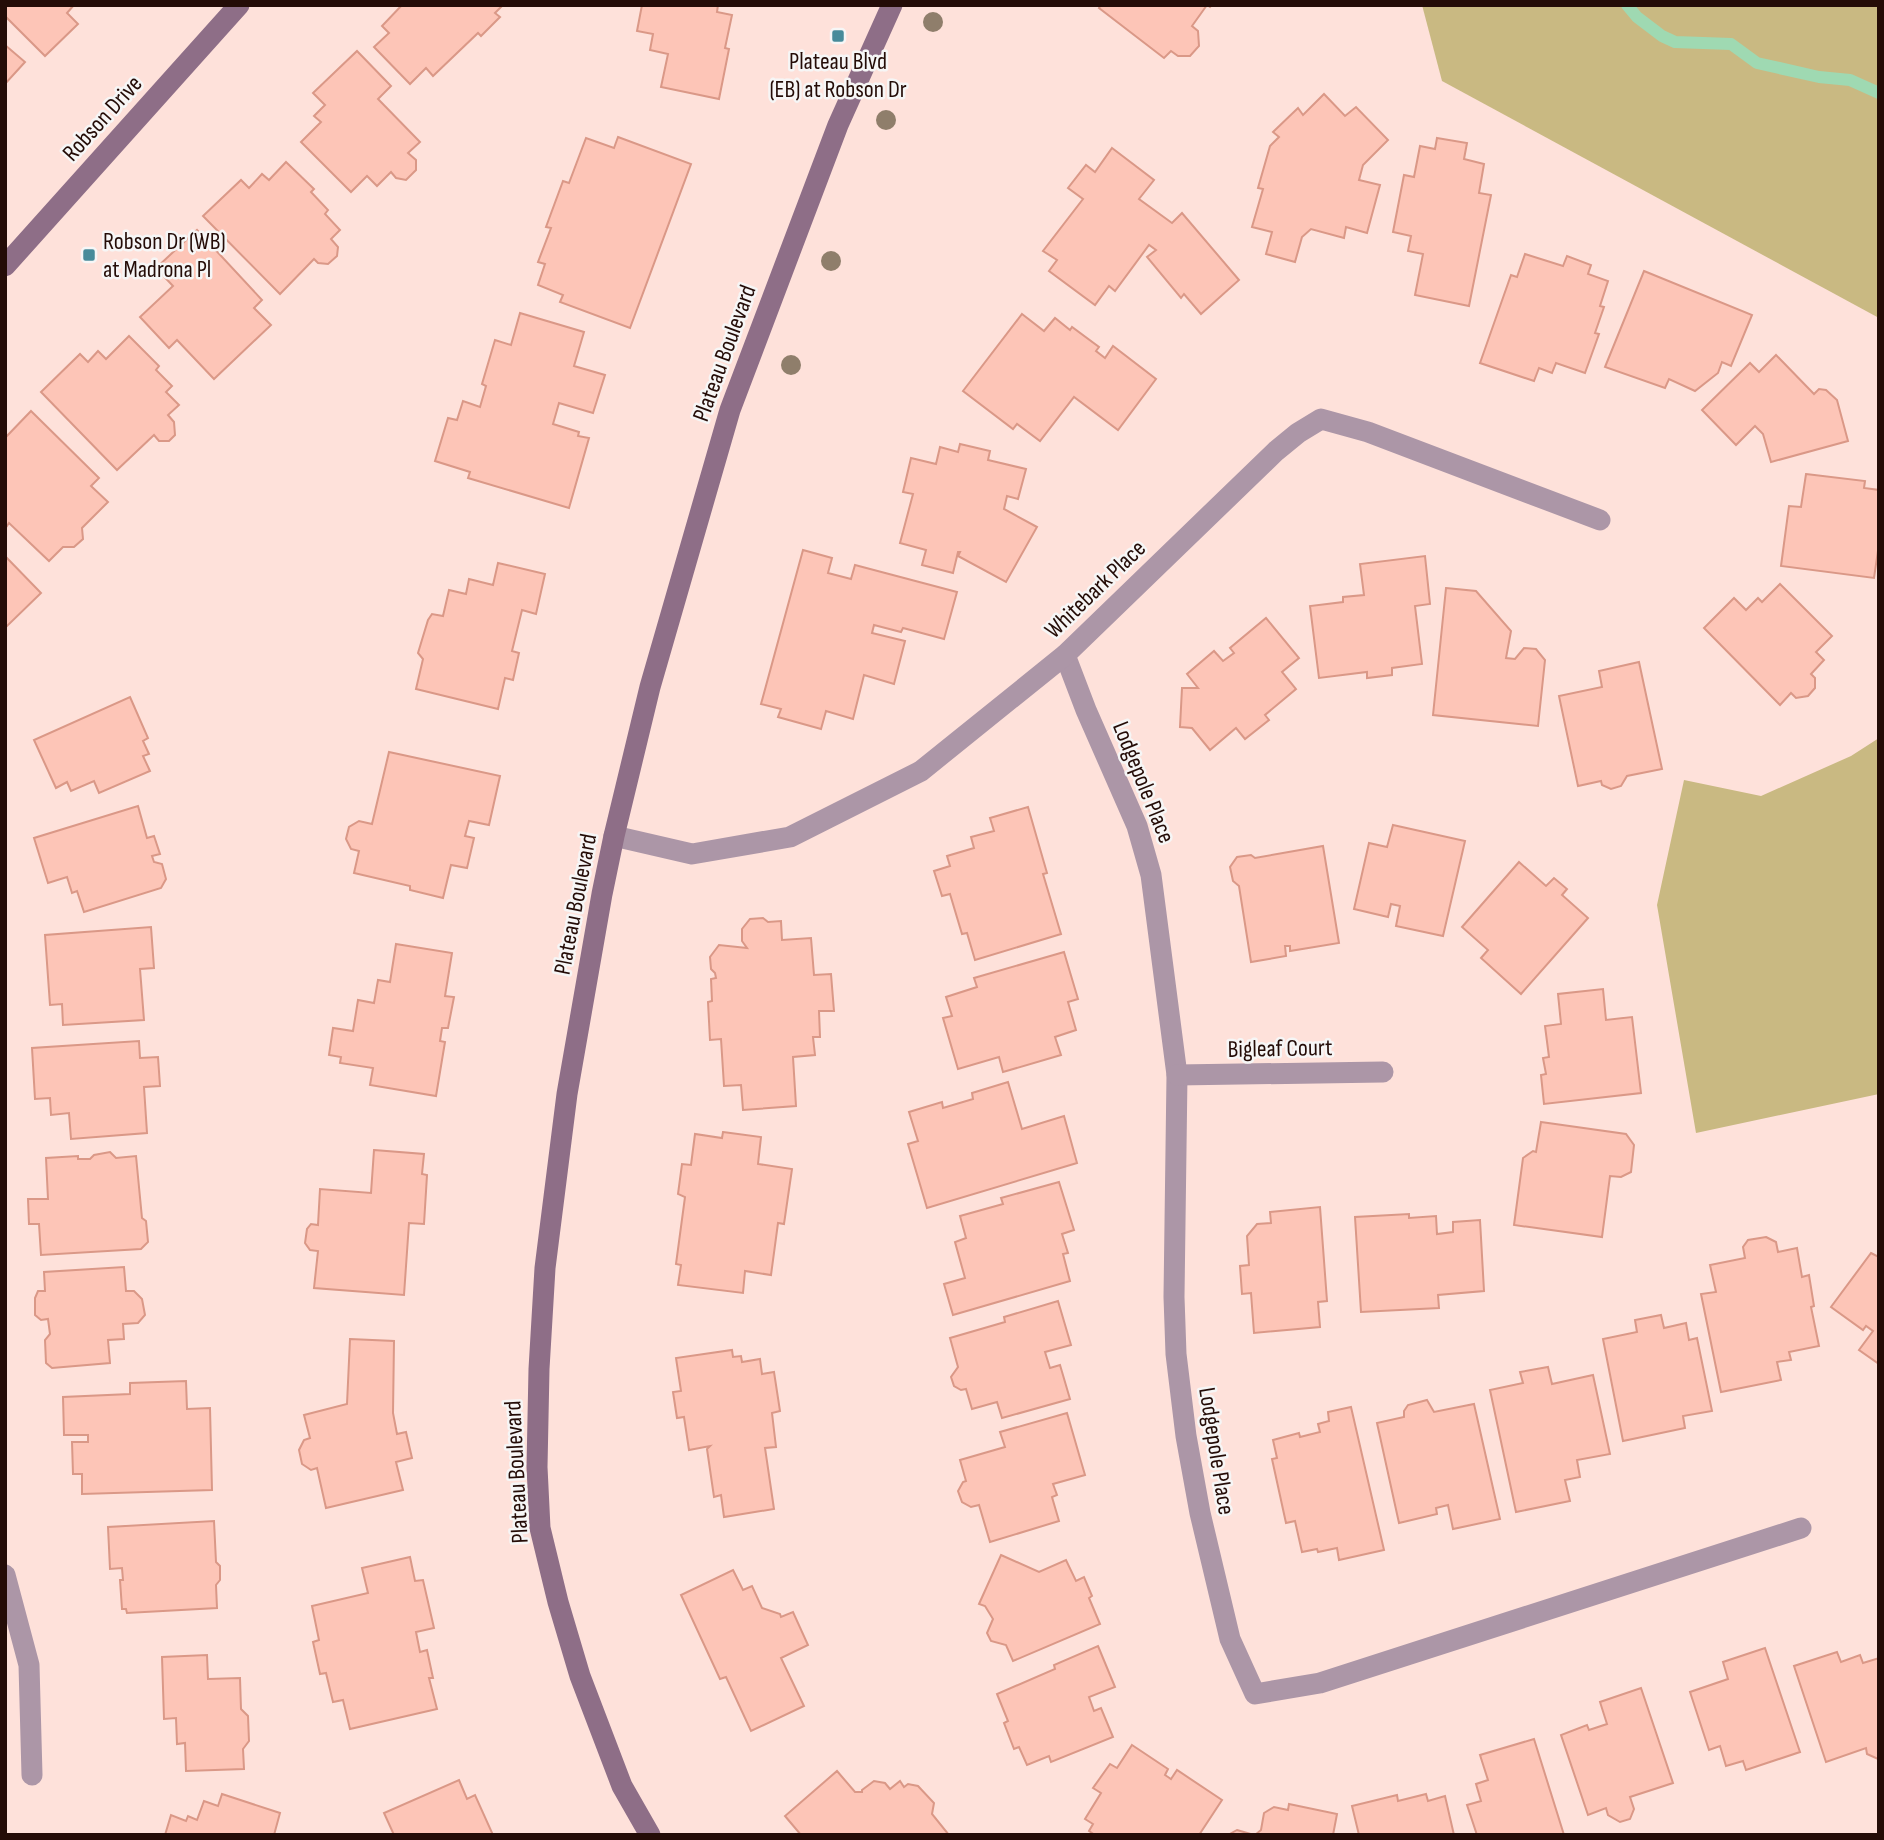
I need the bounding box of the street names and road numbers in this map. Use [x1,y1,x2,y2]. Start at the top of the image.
street label: Robson Drive [56,70,148,167]
street label: Plateau Boulevard [686,281,763,425]
street label: Whitebark Place [1039,534,1152,645]
street label: Lodgepole Place [1106,717,1181,847]
street label: Plateau Boulevard [548,831,603,977]
street label: Bigleaf Court [1227,1033,1333,1064]
street label: Lodgepole Place [1192,1385,1241,1517]
street label: Plateau Boulevard [498,1400,535,1544]

